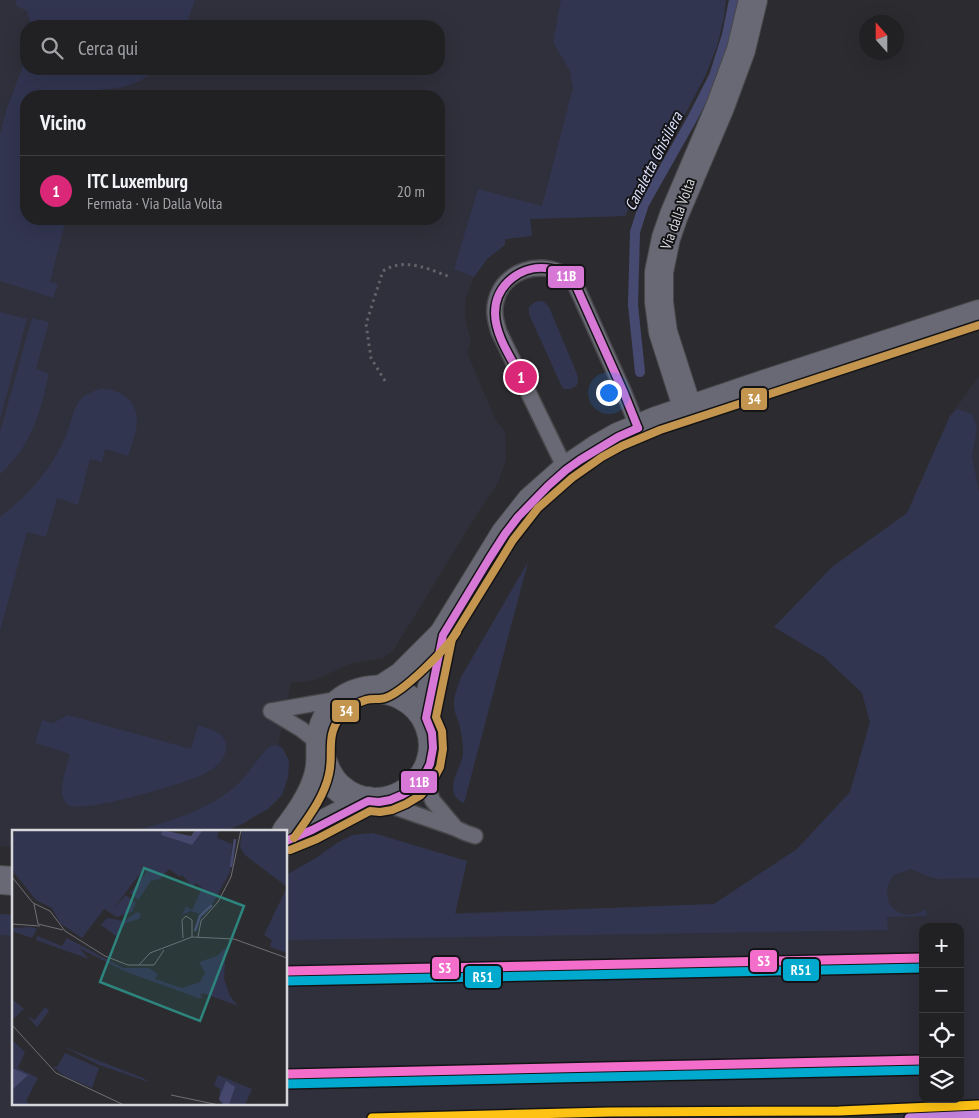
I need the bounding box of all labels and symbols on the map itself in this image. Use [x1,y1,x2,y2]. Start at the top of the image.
north arrow [859,15,904,60]
water label: Canaletta Ghisiliera [620,107,687,214]
street label: Via dalla Volta [656,176,699,253]
line badge: 11B [547,265,585,289]
text: 11B [556,267,576,285]
pin: 1 [505,358,537,396]
your location [596,380,622,406]
line badge: 34 [740,387,768,411]
text: 34 [747,390,761,408]
line badge: 34 [331,699,360,723]
text: 34 [339,702,353,720]
line badge: 11B [400,770,438,794]
text: 11B [409,773,429,791]
inset map [12,830,288,1106]
line badge: S3 [749,949,778,973]
text: S3 [758,952,770,970]
line badge: S3 [431,956,460,980]
line badge: R51 [782,958,820,982]
text: S3 [439,959,451,977]
text: R51 [791,961,811,979]
line badge: R51 [464,965,502,989]
text: R51 [473,968,493,986]

